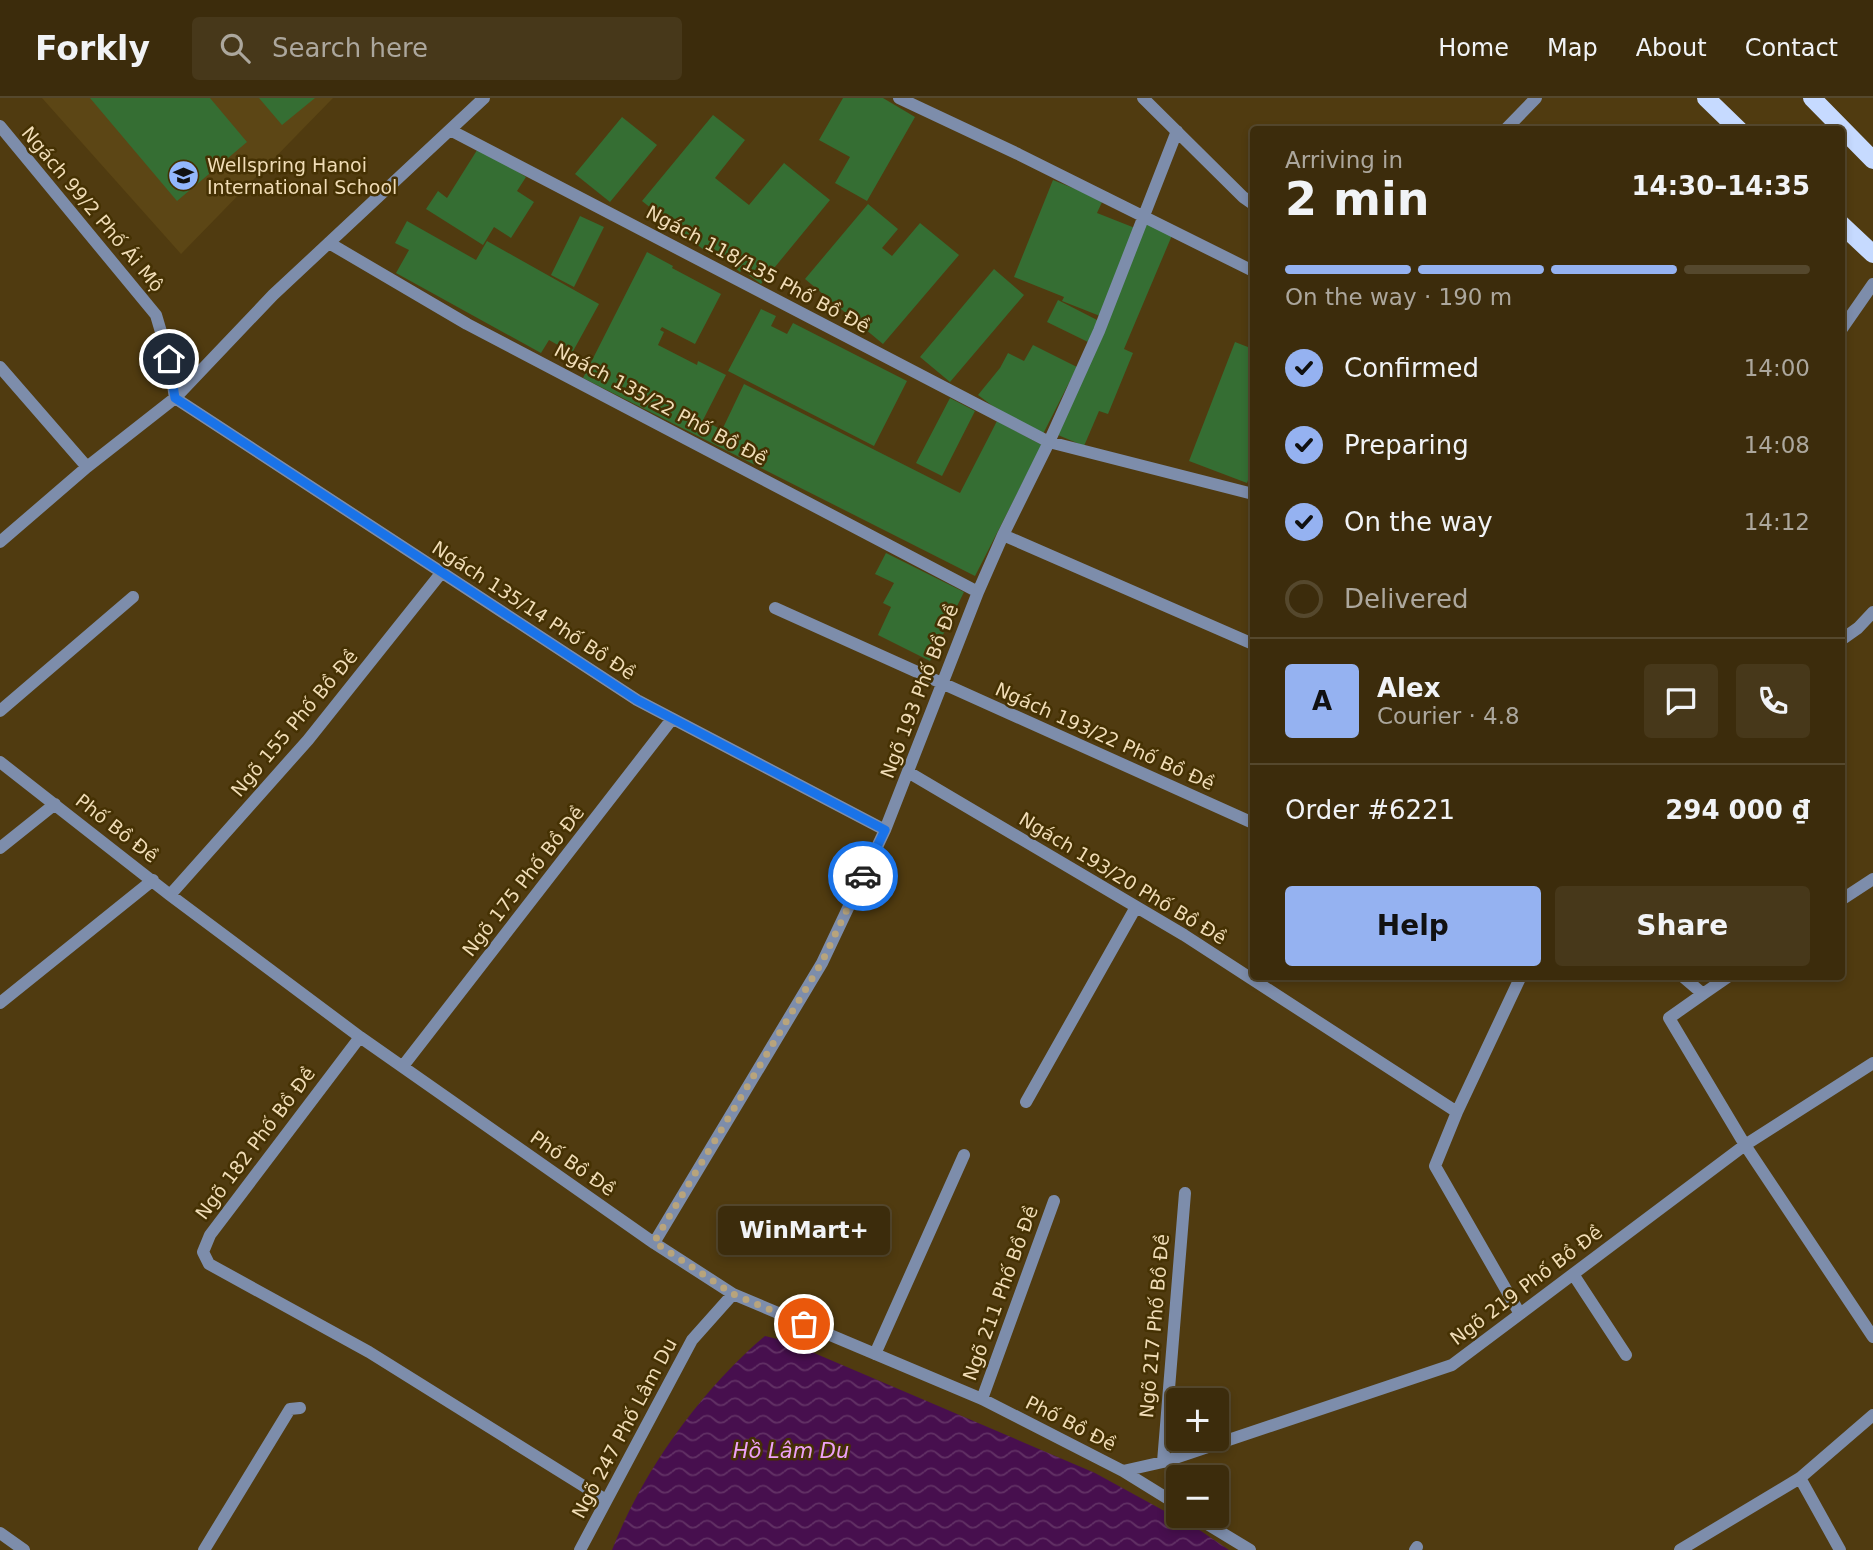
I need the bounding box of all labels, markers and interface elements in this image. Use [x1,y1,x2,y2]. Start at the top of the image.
search box [192,17,682,80]
text: Forkly [35,29,150,68]
icon: search [216,29,254,67]
text: Search here [272,33,428,63]
text: Home [1438,34,1509,62]
text: Map [1547,34,1598,62]
text: About [1636,34,1707,62]
text: Contact [1745,34,1838,62]
street label: Ngách 99/2 Phố Ái Mộ [18,122,168,296]
text: Arriving in [1285,147,1403,173]
place label: Wellspring Hanoi International School [207,154,397,198]
school or university icon: Wellspring Hanoi International School [167,159,201,193]
text: 14:30–14:35 [1631,171,1810,201]
text: 2 min [1285,172,1429,226]
street label: Ngách 118/135 Phố Bồ Đề [643,201,873,337]
text: On the way · 190 m [1285,284,1512,310]
pin [139,329,199,389]
street label: Ngách 135/22 Phố Bồ Đề [551,339,771,469]
icon: home [150,340,188,378]
icon: check [1285,349,1323,387]
text: Confirmed [1344,353,1479,383]
text: 14:00 [1744,355,1810,381]
icon: check [1285,426,1323,464]
text: Preparing [1344,430,1469,460]
text: 14:08 [1744,432,1810,458]
icon: check [1285,503,1323,541]
text: On the way [1344,507,1493,537]
text: 14:12 [1744,509,1810,535]
street label: Ngách 135/14 Phố Bồ Đề [428,536,640,684]
text: Delivered [1344,584,1468,614]
street label: Ngõ 193 Phố Bồ Đề [876,601,962,781]
street label: Ngõ 155 Phố Bồ Đề [226,645,362,801]
button: chat [1644,664,1718,738]
button: phone [1736,664,1810,738]
text: Alex [1377,673,1440,703]
street label: Ngách 193/22 Phố Bồ Đề [992,678,1218,794]
text: A [1312,686,1332,716]
text: Courier · 4.8 [1377,703,1520,729]
street label: Phố Bồ Đề [72,789,162,867]
text: Order #6221 [1285,795,1455,825]
text: 294 000 ₫ [1665,795,1810,825]
street label: Ngõ 175 Phố Bồ Đề [458,802,588,960]
street label: Ngách 193/20 Phố Bồ Đề [1015,807,1231,949]
courier [828,841,898,911]
icon: car [844,857,882,895]
button: Help [1285,886,1541,966]
button: Share [1555,886,1810,966]
street label: Ngõ 182 Phố Bồ Đề [191,1063,319,1223]
street label: Phố Bồ Đề [526,1126,620,1200]
street label: Ngõ 211 Phố Bồ Đề [958,1203,1042,1383]
callout: WinMart+ [718,1205,890,1254]
text: WinMart+ [739,1217,869,1243]
street label: Ngõ 219 Phố Bồ Đề [1446,1221,1606,1349]
street label: Ngõ 217 Phố Bồ Đề [1135,1233,1173,1419]
pin [774,1294,834,1354]
icon: bag [785,1305,823,1343]
street label: Ngõ 247 Phố Lâm Du [567,1334,681,1522]
map controls [1166,1388,1229,1528]
button: + [1166,1388,1229,1451]
street label: Phố Bồ Đề [1022,1391,1120,1455]
water label: Hồ Lâm Du [733,1439,849,1463]
button: − [1166,1465,1229,1528]

